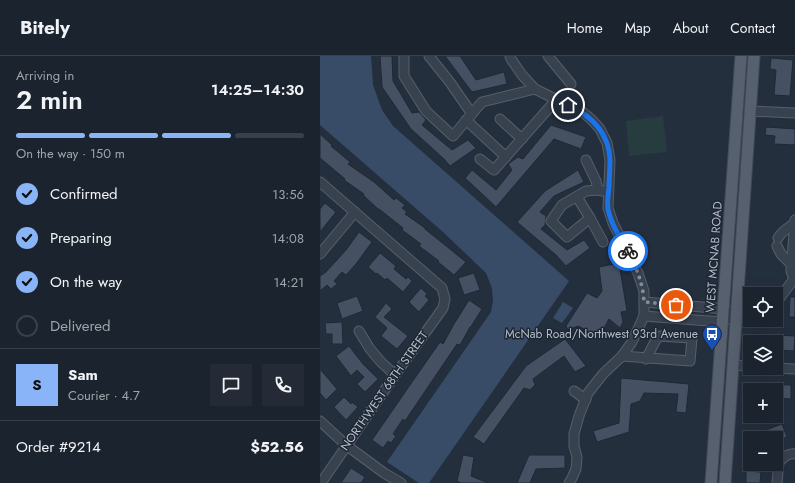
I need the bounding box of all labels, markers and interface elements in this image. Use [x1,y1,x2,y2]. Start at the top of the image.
text: Bitely [20,14,70,41]
text: Home [567,18,603,38]
text: Map [625,18,651,38]
text: About [673,18,708,38]
text: Contact [730,18,775,38]
text: Arriving in [16,66,74,85]
text: 14:25–14:30 [211,79,304,101]
text: 2 min [16,81,83,119]
pin [551,88,585,122]
icon: home [557,94,579,116]
text: On the way · 150 m [16,144,125,163]
icon: check [16,183,38,205]
text: Confirmed [50,183,118,205]
text: 13:56 [272,185,304,204]
street label: WEST MCNAB ROAD [701,201,727,313]
icon: check [16,227,38,249]
text: Preparing [50,227,112,249]
text: 14:08 [272,229,304,248]
courier [608,231,648,271]
icon: bike [617,240,639,262]
icon: check [16,271,38,293]
text: On the way [50,271,122,293]
text: 14:21 [273,273,304,292]
map controls [743,287,783,471]
button: locate [743,287,783,327]
pin [659,288,693,322]
icon: bag [665,294,687,316]
text: Delivered [50,315,111,337]
bus stop icon: McNab Road/Northwest 93rd Avenue [701,323,723,351]
place label: McNab Road/Northwest 93rd Avenue [505,325,698,343]
street label: NORTHWEST 68TH STREET [336,327,432,454]
button: layers [743,335,783,375]
text: Sam [68,364,98,386]
button: chat [210,364,252,406]
button: phone [262,364,304,406]
text: S [32,374,42,396]
button: + [743,383,783,423]
text: Courier · 4.7 [68,386,140,405]
button: − [743,431,783,471]
text: Order #9214 [16,436,101,458]
text: $52.56 [251,436,304,458]

